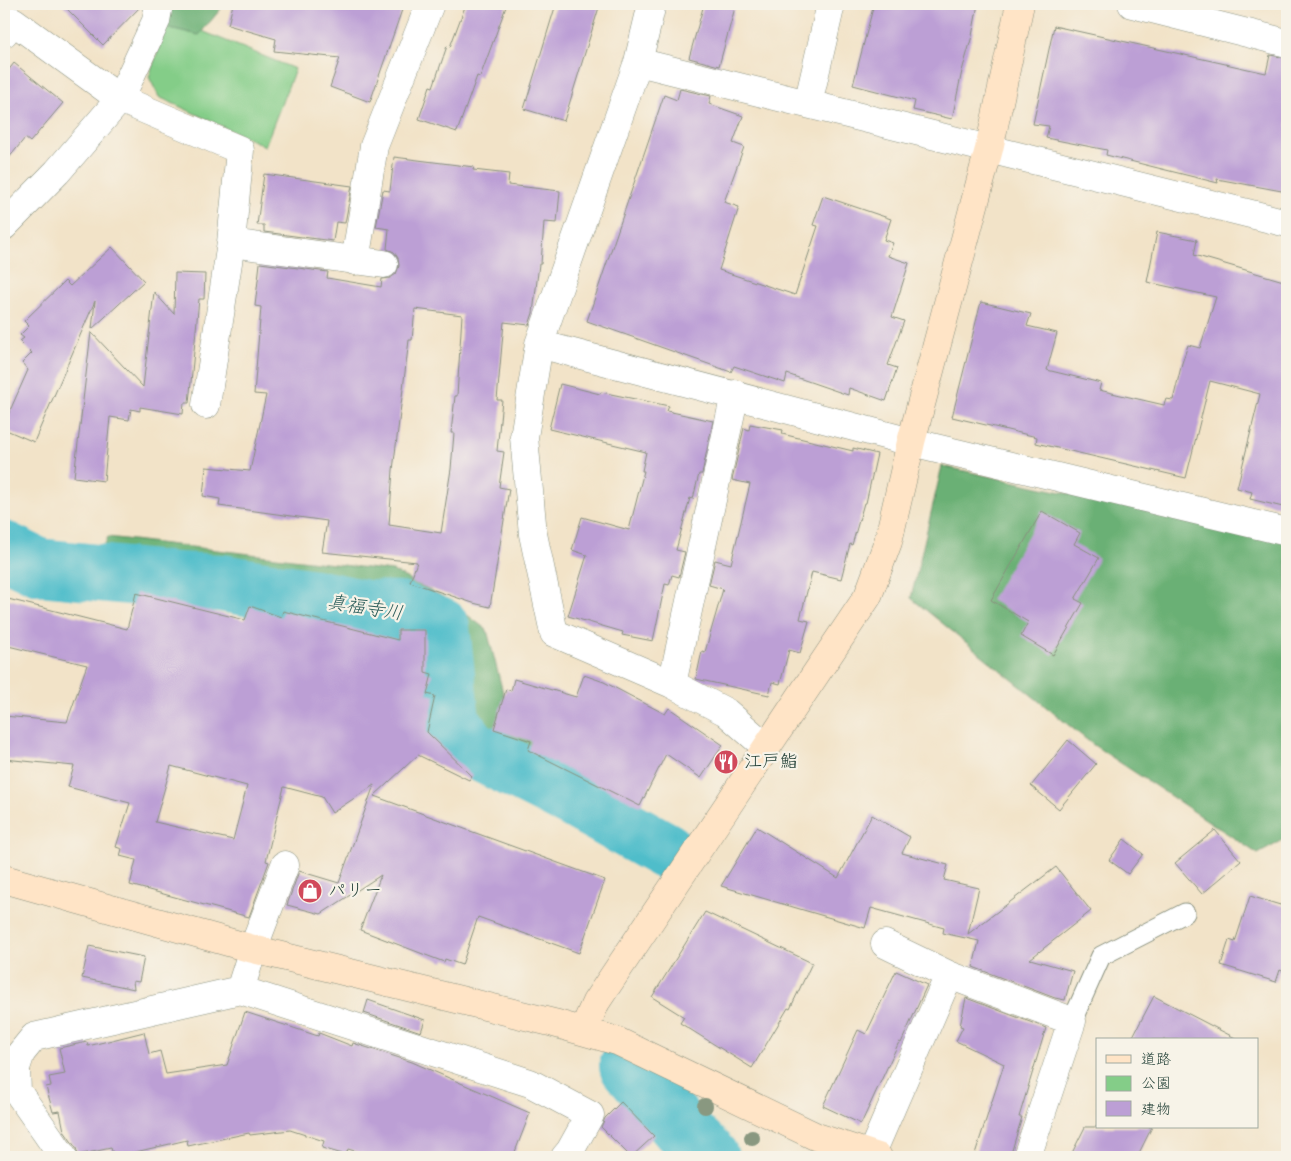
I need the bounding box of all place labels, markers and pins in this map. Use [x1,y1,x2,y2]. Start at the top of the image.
restaurant icon: 江戸鮨 [713,749,739,775]
place label: 江戸鮨 [744,750,798,774]
shop icon: パリー [297,878,323,904]
place label: パリー [328,879,382,903]

